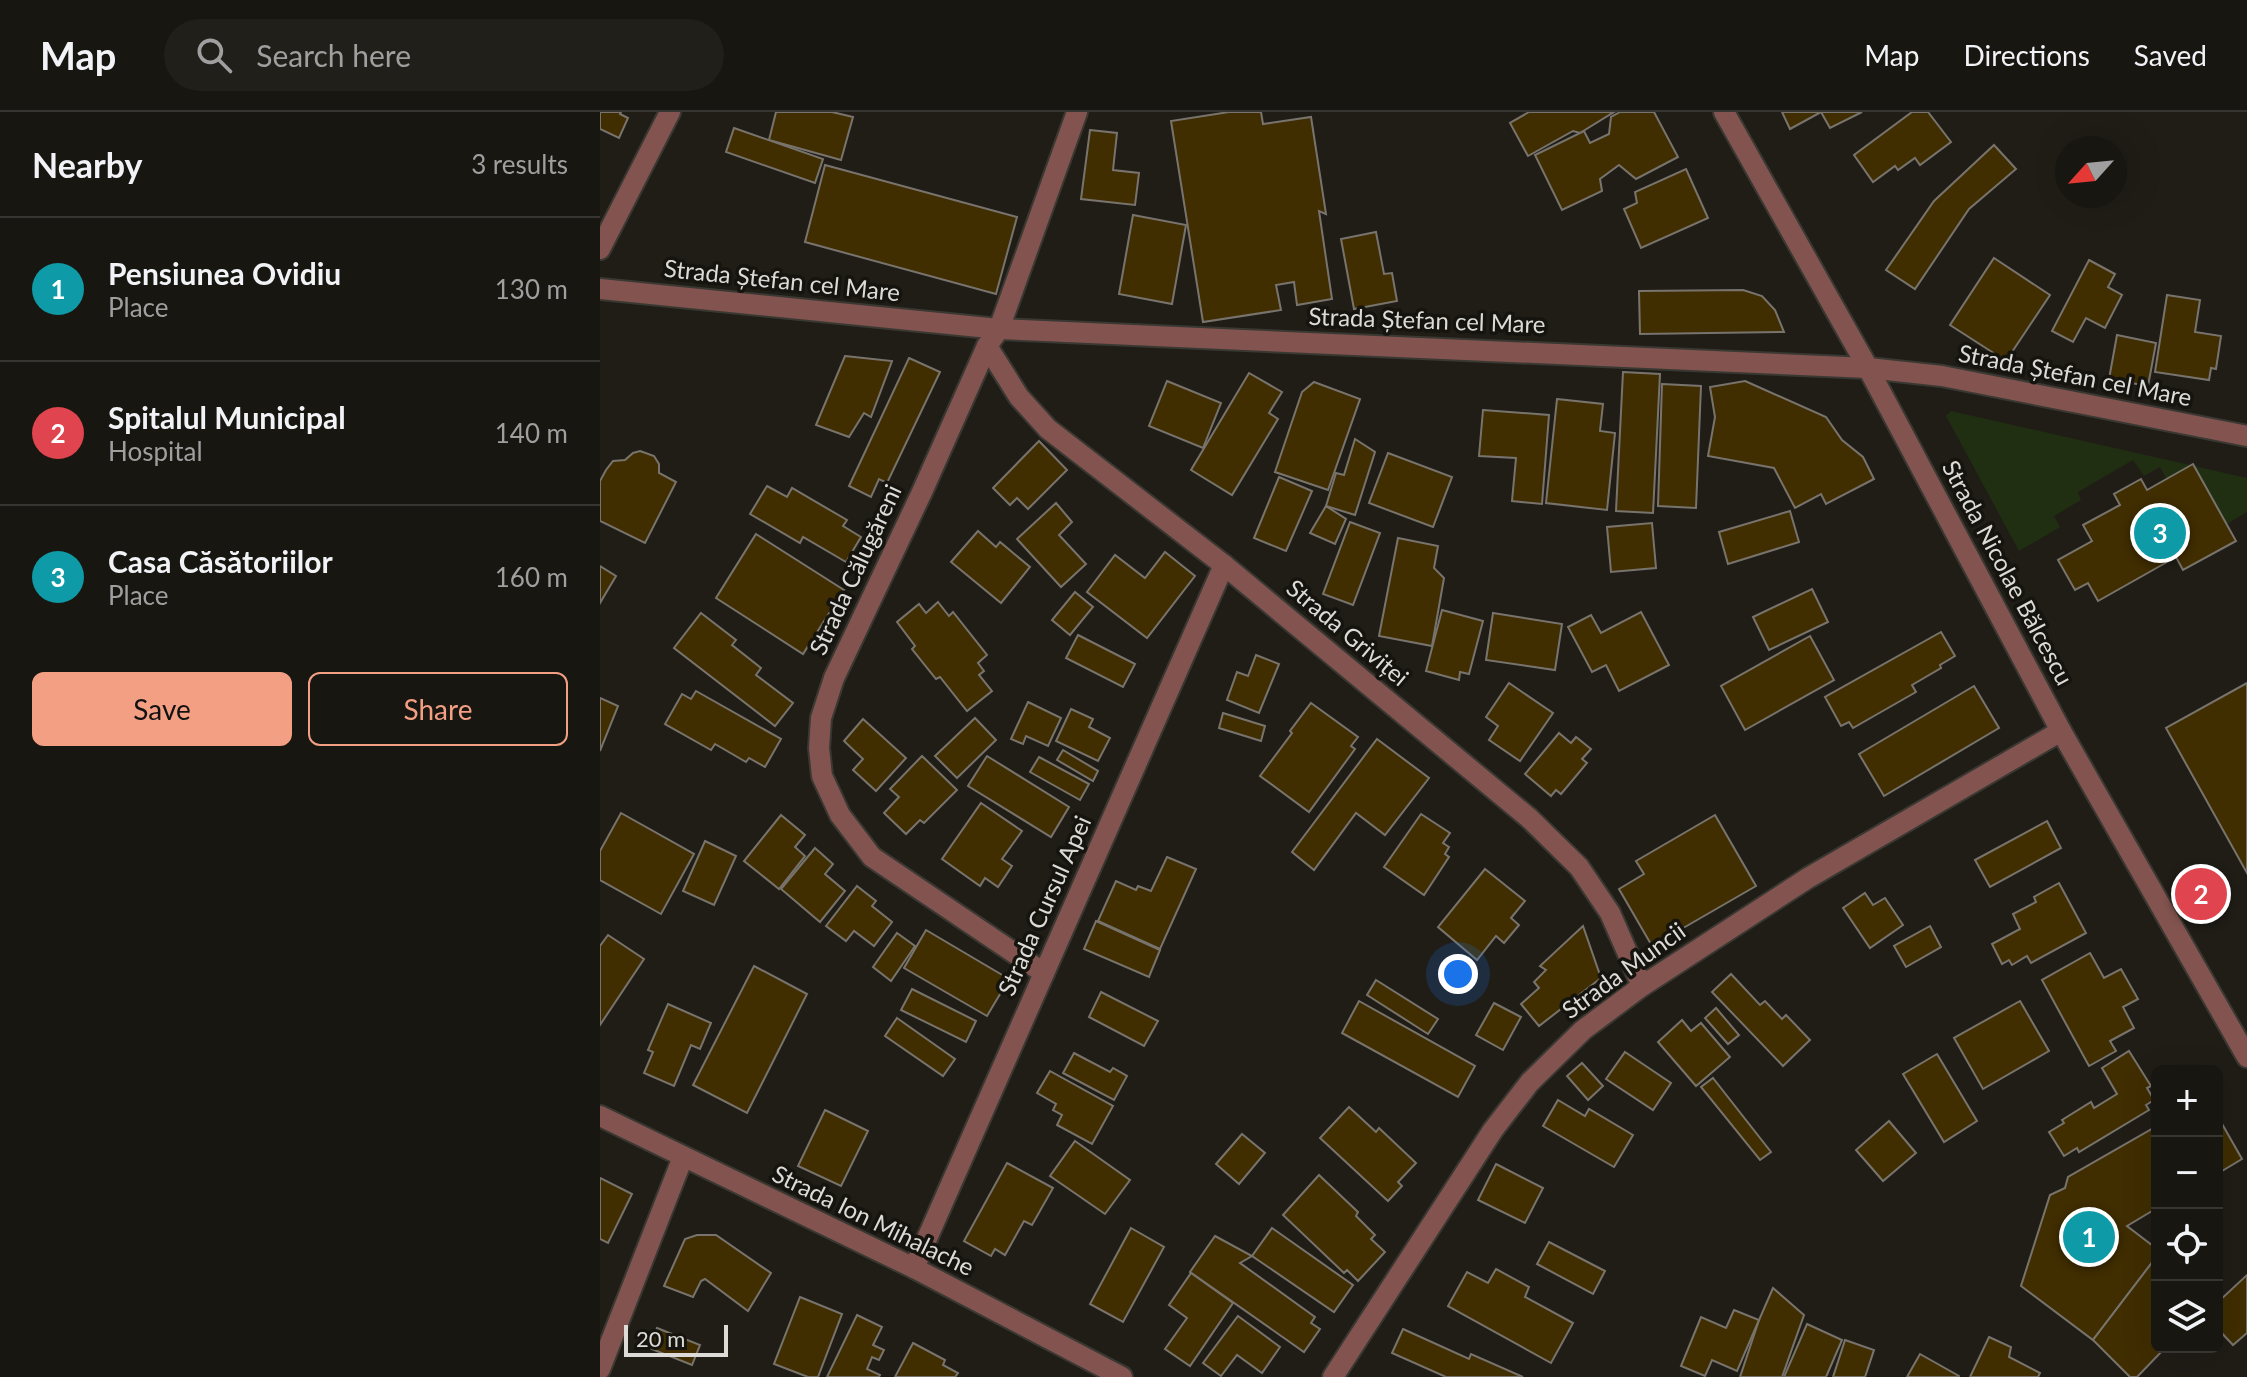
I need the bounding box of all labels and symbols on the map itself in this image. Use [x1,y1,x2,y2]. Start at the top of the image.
north arrow [2055,136,2127,208]
street label: Strada Ștefan cel Mare [663,253,901,306]
street label: Strada Ștefan cel Mare [1308,301,1546,338]
street label: Strada Ștefan cel Mare [1956,338,2194,411]
street label: Strada Nicolae Bălcescu [1937,455,2080,690]
street label: Strada Călugăreni [802,480,907,659]
pin: 3 [2134,503,2186,563]
street label: Strada Griviței [1281,573,1415,691]
street label: Strada Cursul Apei [991,811,1096,1000]
pin: 2 [2175,864,2227,924]
street label: Strada Muncii [1556,915,1690,1024]
your location [1438,954,1478,994]
street label: Strada Ion Mihalache [768,1158,979,1281]
pin: 1 [2063,1207,2115,1267]
scale bar [624,1321,728,1357]

